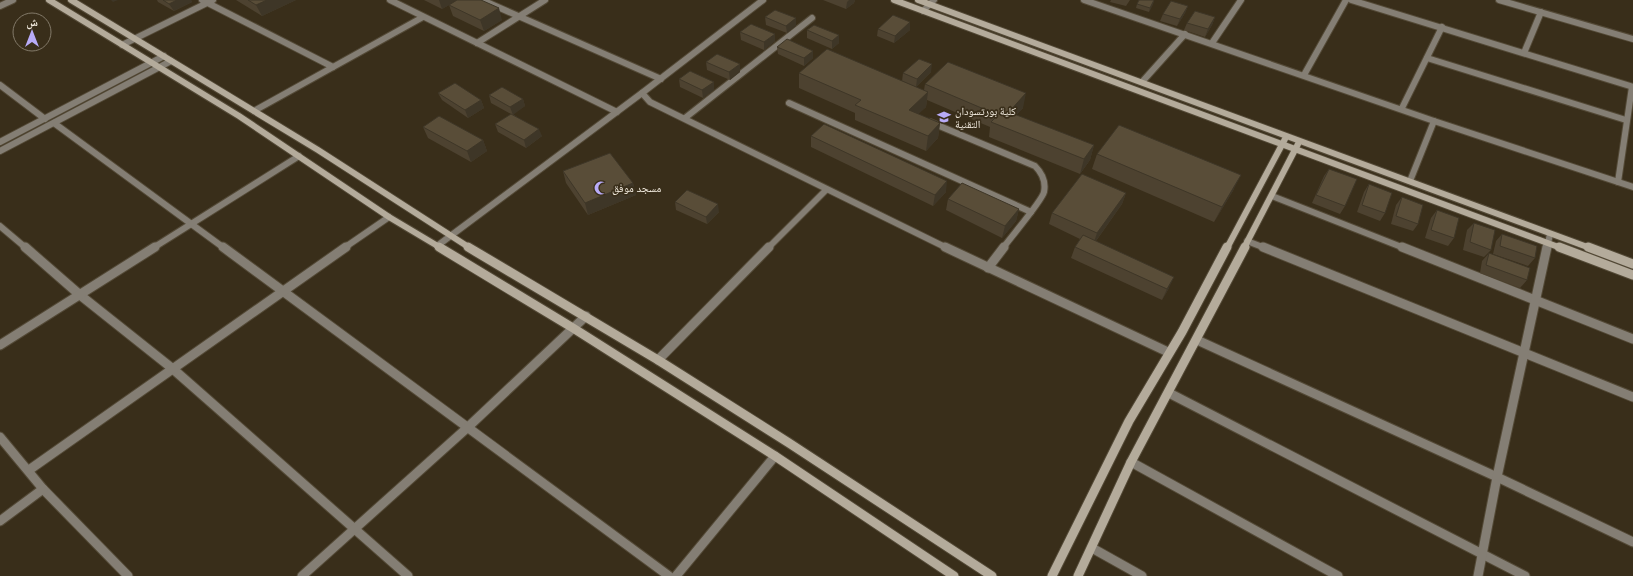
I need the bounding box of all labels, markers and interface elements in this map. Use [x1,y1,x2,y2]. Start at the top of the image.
north arrow [12,12,52,52]
text: ش [26,15,38,30]
place label: كلية بورتسودان التقنية [955,104,1016,131]
school or university icon: كلية بورتسودان التقنية [936,109,952,125]
mosque icon: مسجد موفق [593,180,609,196]
place label: مسجد موفق [612,181,661,195]

